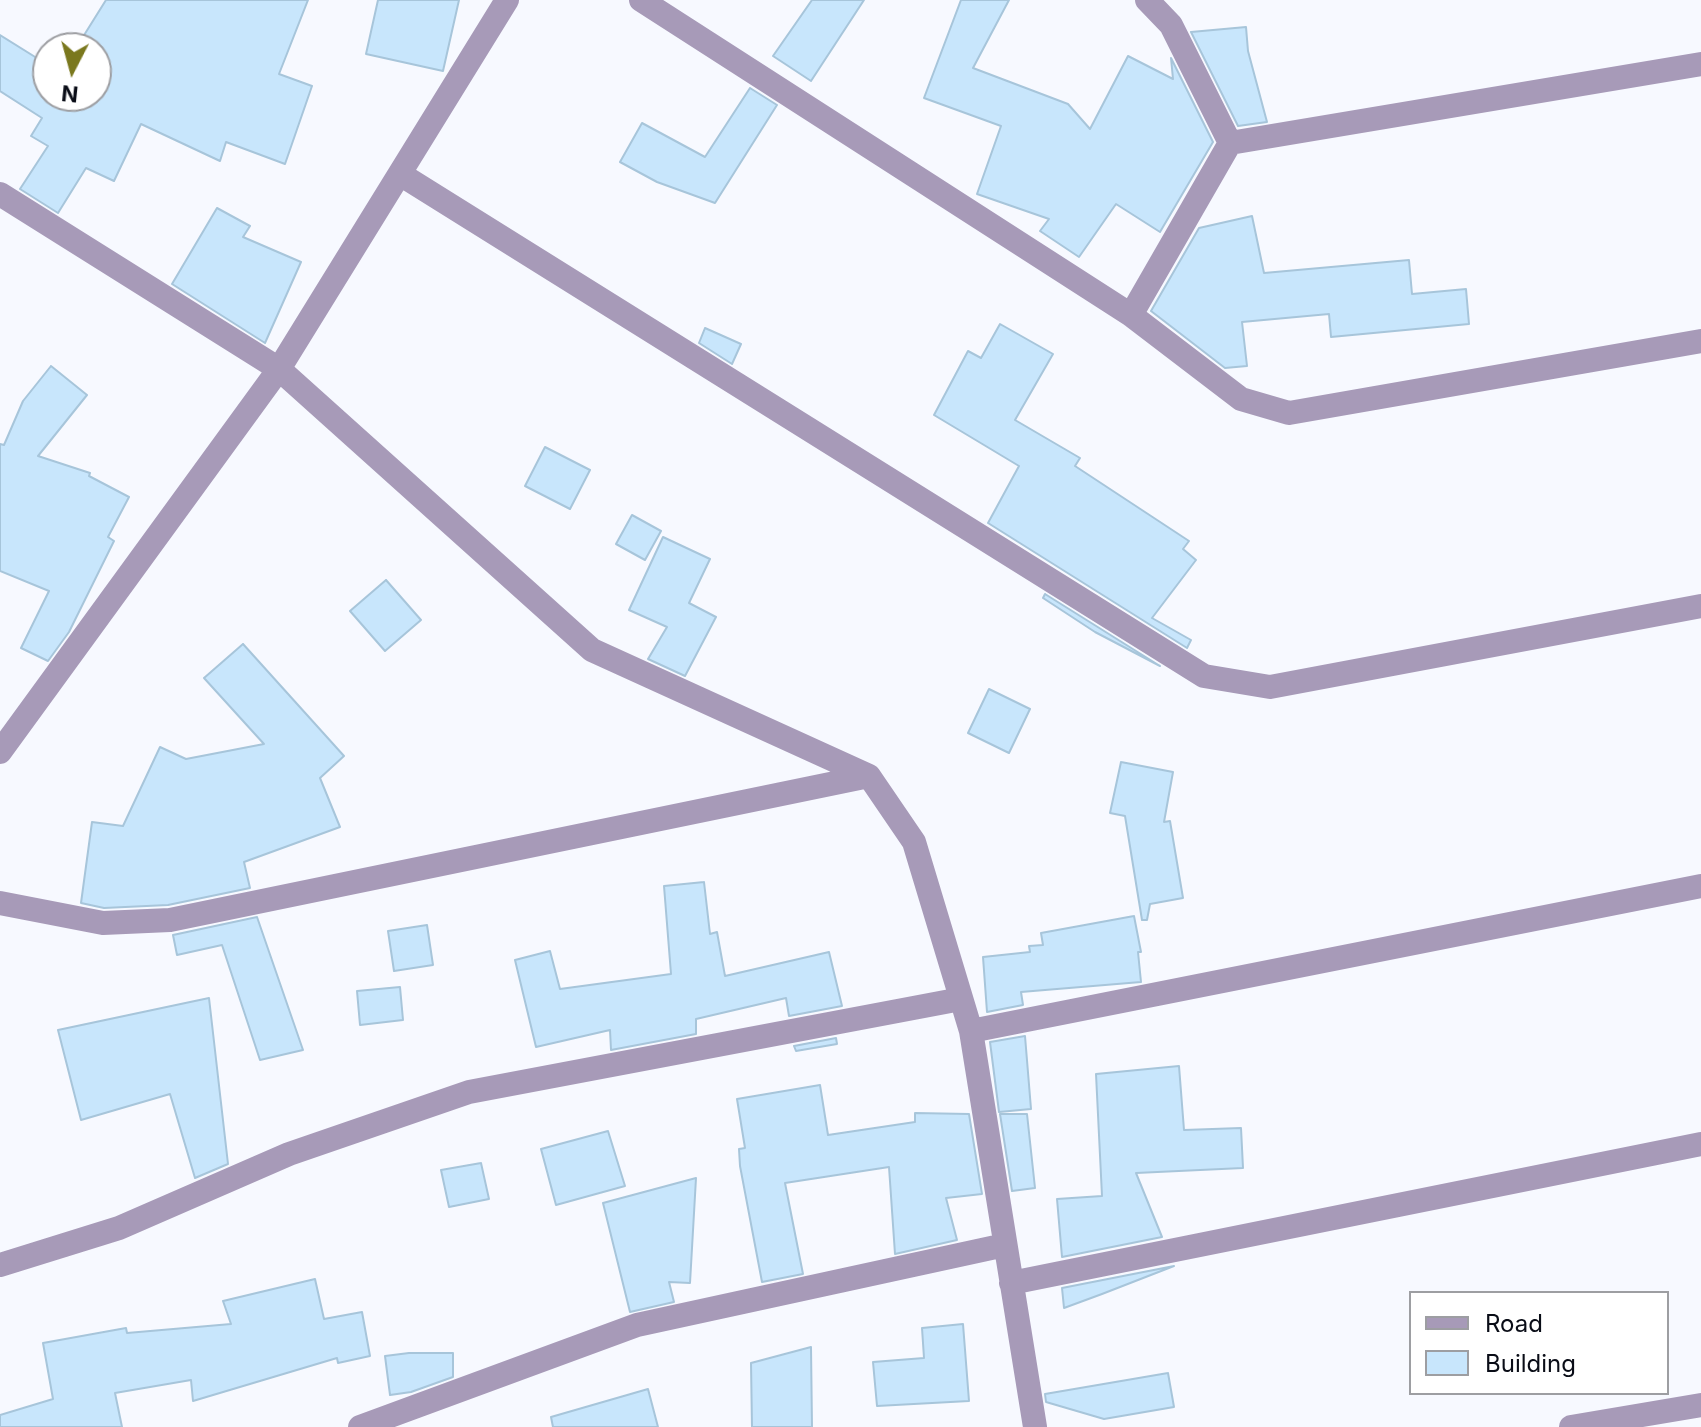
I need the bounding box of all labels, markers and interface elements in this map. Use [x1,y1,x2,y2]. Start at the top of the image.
north arrow [32,32,112,112]
text: N [60,80,79,108]
legend [1409,1291,1669,1395]
text: Road [1485,1309,1543,1338]
text: Building [1485,1349,1576,1378]

